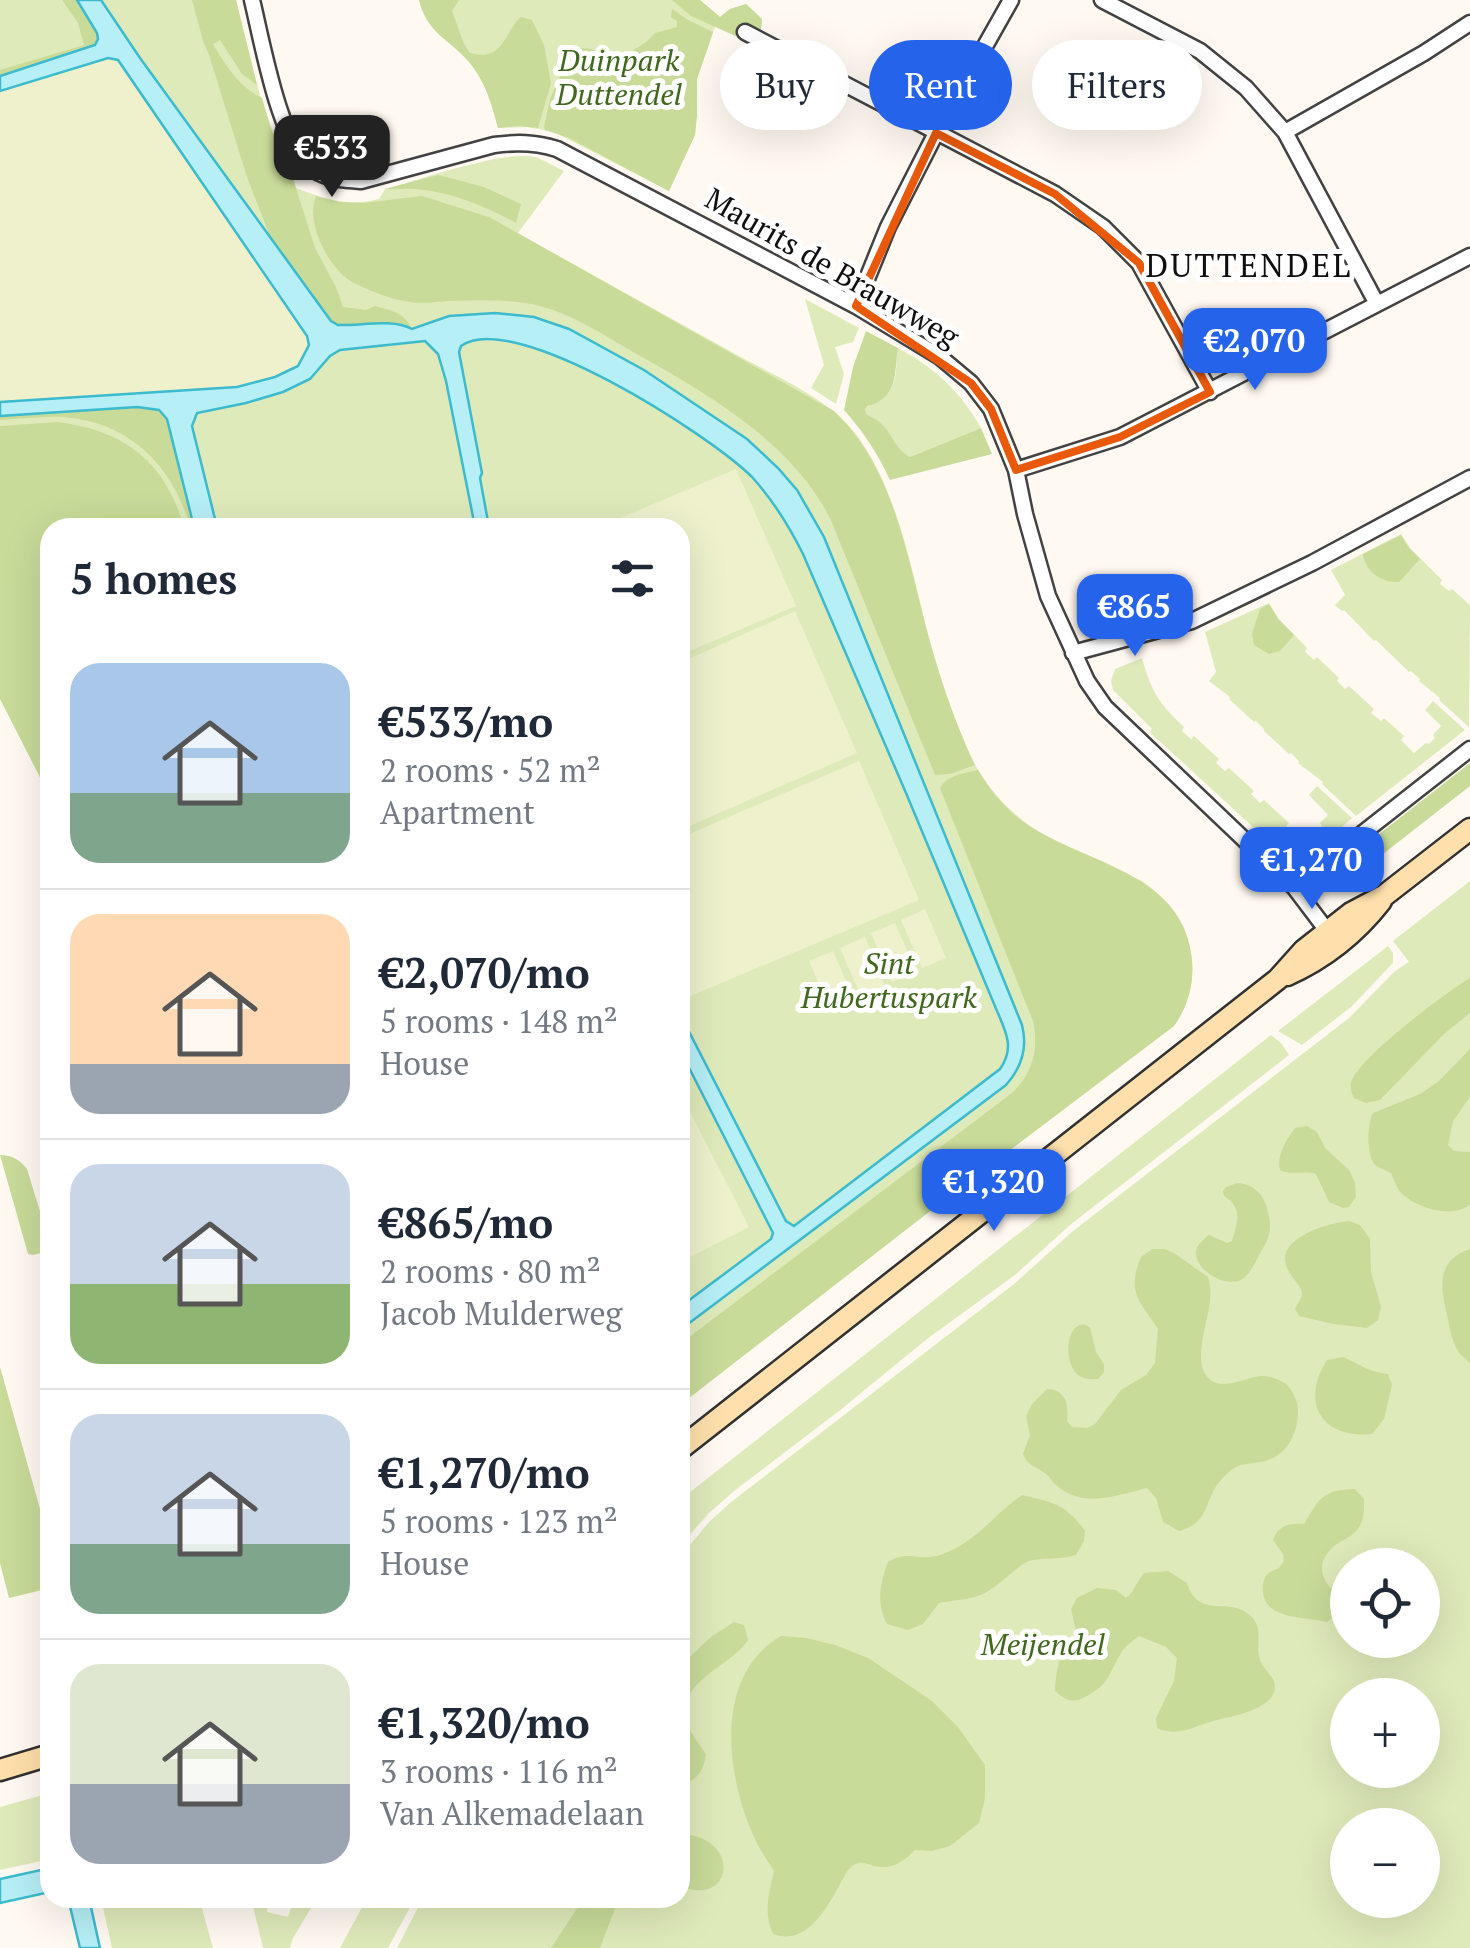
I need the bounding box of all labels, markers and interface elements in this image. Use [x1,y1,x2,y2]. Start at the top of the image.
park label: Duinpark Duttendel [555,40,683,114]
chip: Buy [720,40,849,130]
chip: Rent [869,40,1012,130]
chip: Filters [1032,40,1202,130]
pin: €533 [273,115,391,200]
text: €533 [296,126,368,168]
street label: Maurits de Brauwweg [698,178,968,357]
district label: DUTTENDEL [1145,244,1353,286]
pin: €2,070 [1174,308,1336,393]
text: €2,070 [1205,319,1305,361]
text: 5 homes [70,550,237,606]
icon: filters [605,551,660,606]
pin: €865 [1076,574,1194,659]
text: €865 [1099,585,1171,627]
text: €533/mo [380,693,553,749]
icon: home [150,703,270,823]
text: 2 rooms · 52 m² [380,749,601,791]
text: Apartment [380,791,535,833]
pin: €1,270 [1231,827,1393,912]
text: €1,270 [1262,838,1362,880]
park label: Sint Hubertuspark [800,943,978,1017]
text: €2,070/mo [380,944,590,1000]
icon: home [150,954,270,1074]
text: 5 rooms · 148 m² [380,1000,618,1042]
text: House [380,1042,469,1084]
pin: €1,320 [913,1149,1075,1234]
text: €1,320 [944,1160,1044,1202]
text: €865/mo [380,1194,553,1250]
icon: home [150,1204,270,1324]
text: 2 rooms · 80 m² [380,1250,601,1292]
text: Jacob Mulderweg [380,1292,622,1334]
text: €1,270/mo [380,1444,590,1500]
icon: home [150,1454,270,1574]
text: 5 rooms · 123 m² [380,1500,618,1542]
text: House [380,1542,469,1584]
map controls [1330,1548,1440,1918]
button: locate [1330,1548,1440,1658]
park label: Meijendel [980,1624,1106,1664]
button: + [1330,1678,1440,1788]
text: €1,320/mo [380,1694,590,1750]
icon: home [150,1704,270,1824]
text: 3 rooms · 116 m² [380,1750,618,1792]
text: Van Alkemadelaan [380,1792,644,1834]
button: − [1330,1808,1440,1918]

